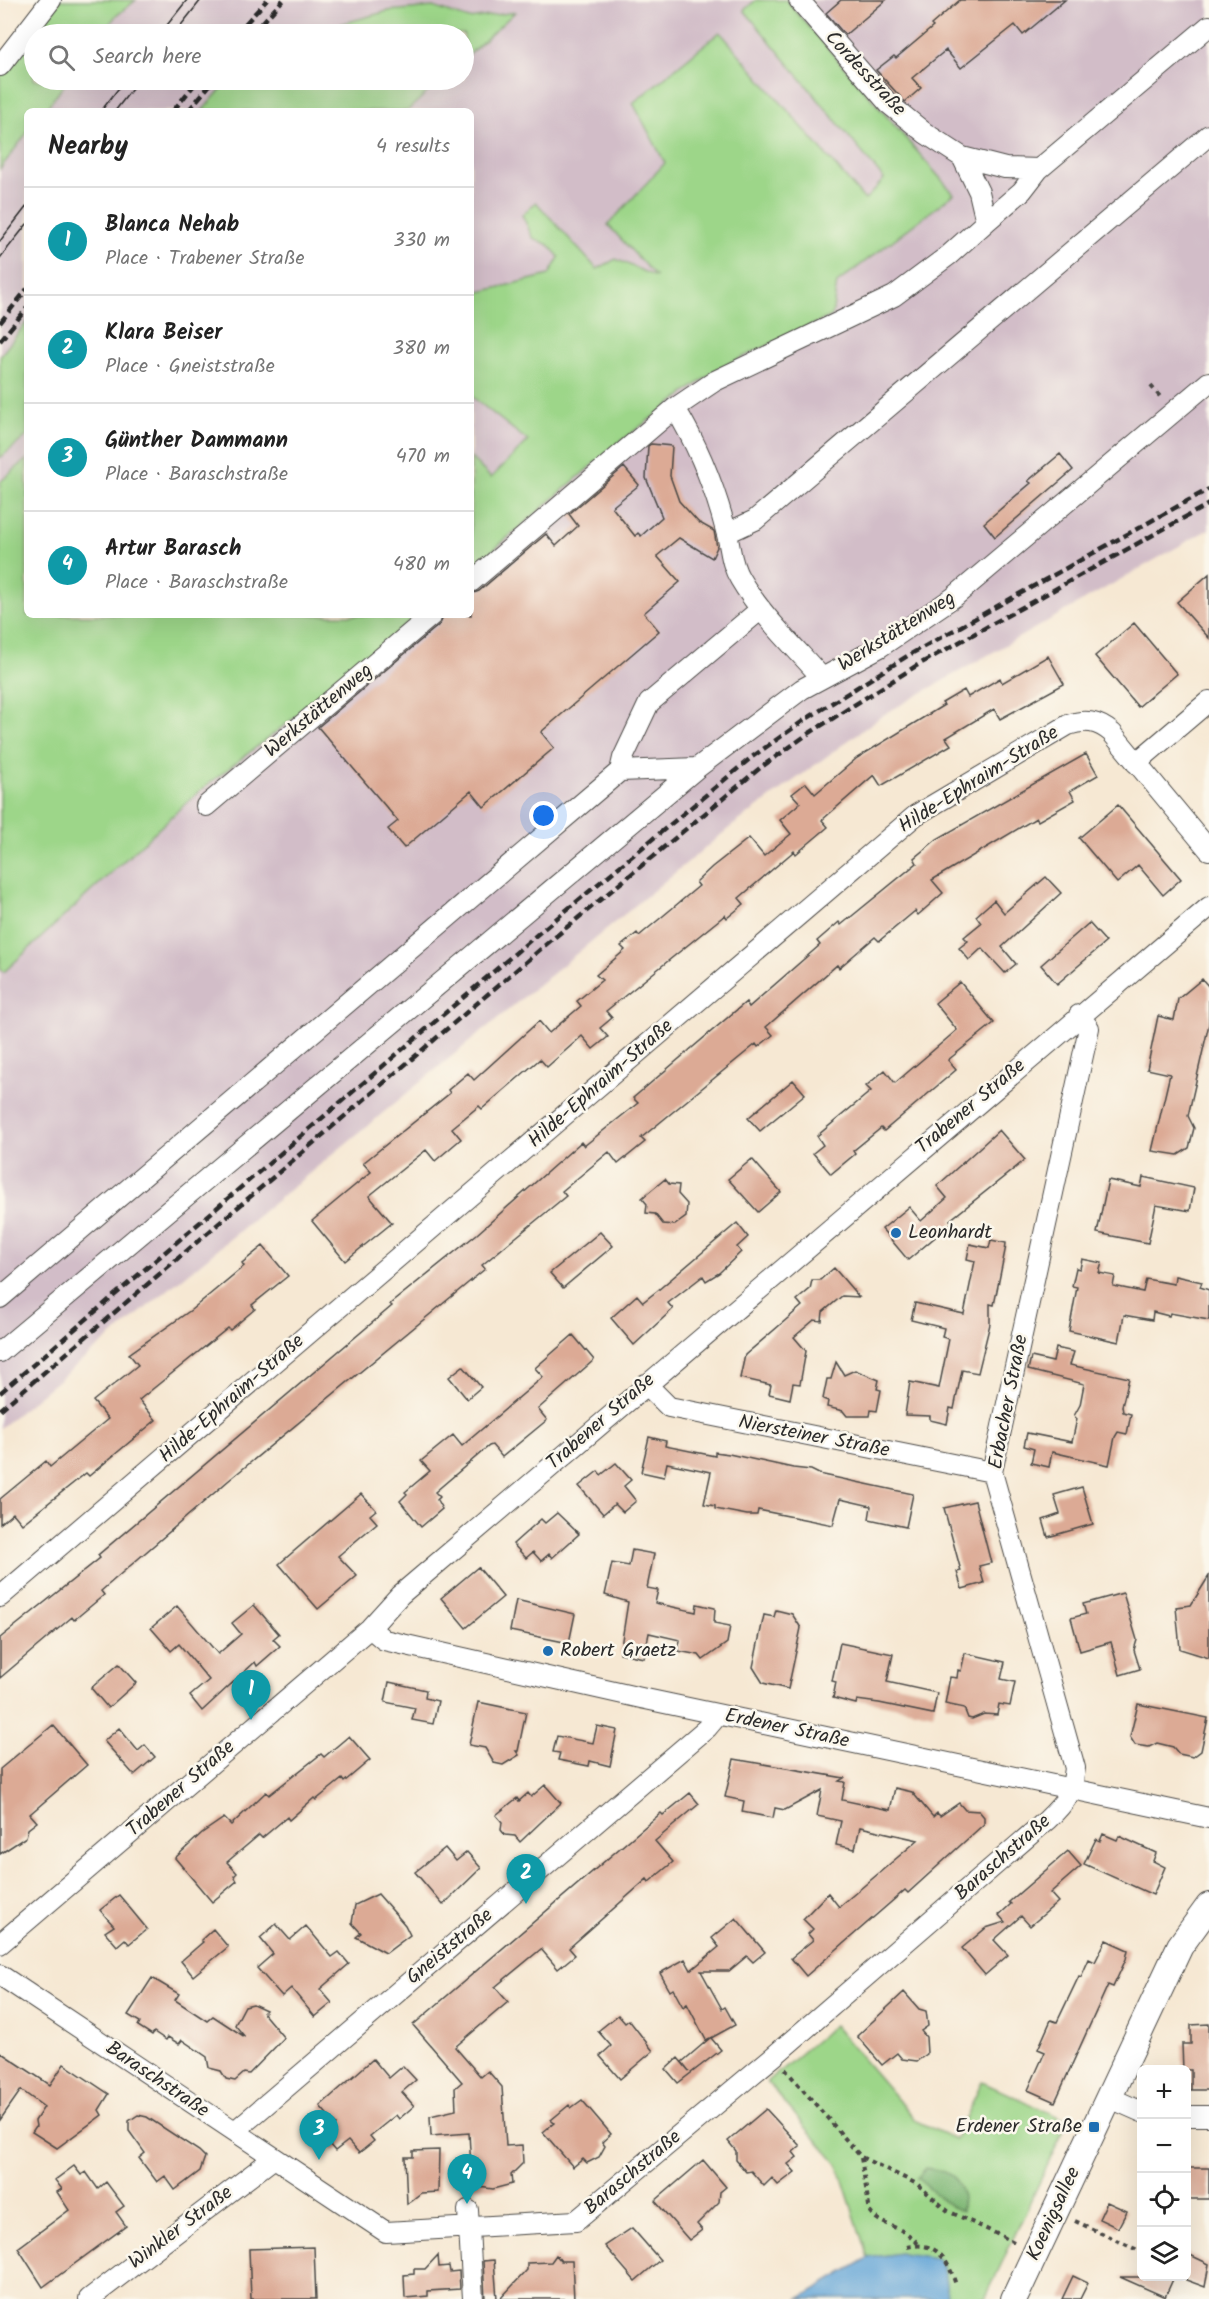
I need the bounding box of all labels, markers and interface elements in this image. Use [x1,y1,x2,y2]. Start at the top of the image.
search box [24,24,474,90]
street label: Cordesstraße [816,24,914,124]
text: Search here [93,40,201,75]
icon: search [45,41,78,74]
text: Nearby [48,126,128,168]
text: 4 results [376,131,450,163]
text: Blanca Nehab [105,208,239,243]
text: 1 [64,225,71,257]
text: 330 m [393,225,450,257]
text: Place · Trabener Straße [105,243,304,275]
text: Klara Beiser [105,316,222,351]
text: 2 [62,333,73,365]
text: 380 m [393,333,450,365]
text: Place · Gneiststraße [105,351,275,383]
text: Günther Dammann [105,424,288,459]
text: 3 [62,441,73,473]
text: 470 m [396,441,450,473]
text: Place · Baraschstraße [105,459,288,491]
text: Artur Barasch [105,532,241,567]
text: 4 [62,549,73,581]
text: 480 m [393,549,450,581]
text: Place · Baraschstraße [105,567,288,599]
street label: Werkstättenweg [832,583,962,681]
street label: Werkstättenweg [258,656,380,766]
street label: Hilde-Ephraim-Straße [892,718,1066,842]
your location [529,801,558,830]
street label: Hilde-Ephraim-Straße [521,1012,681,1156]
street label: Trabener Straße [909,1051,1033,1163]
place label: Leonhardt [908,1217,992,1249]
marker: Leonhardt [889,1226,903,1240]
street label: Hilde-Ephraim-Straße [152,1327,312,1471]
street label: Erbacher Straße [980,1332,1038,1472]
street label: Trabener Straße [539,1365,663,1479]
street label: Niersteiner Straße [736,1407,892,1467]
place label: Robert Graetz [560,1635,677,1667]
marker: Robert Graetz [541,1644,555,1658]
pin: 1 [232,1670,270,1720]
street label: Erdener Straße [722,1700,852,1758]
street label: Trabener Straße [119,1732,243,1846]
street label: Baraschstraße [948,1807,1058,1909]
pin: 2 [506,1854,546,1904]
street label: Gneiststraße [399,1901,501,1993]
street label: Baraschstraße [99,2033,215,2127]
map controls [1137,2065,1191,2281]
button: + [1137,2065,1191,2119]
pin: 3 [300,2110,338,2160]
place label: Erdener Straße [955,2111,1082,2143]
button: − [1137,2119,1191,2173]
marker: Erdener Straße [1087,2120,1101,2134]
street label: Baraschstraße [577,2122,689,2224]
pin: 4 [448,2154,486,2204]
street label: Koenigsallee [1018,2162,1090,2266]
button: locate [1137,2173,1191,2227]
street label: Winkler Straße [122,2178,240,2278]
button: layers [1137,2227,1191,2281]

